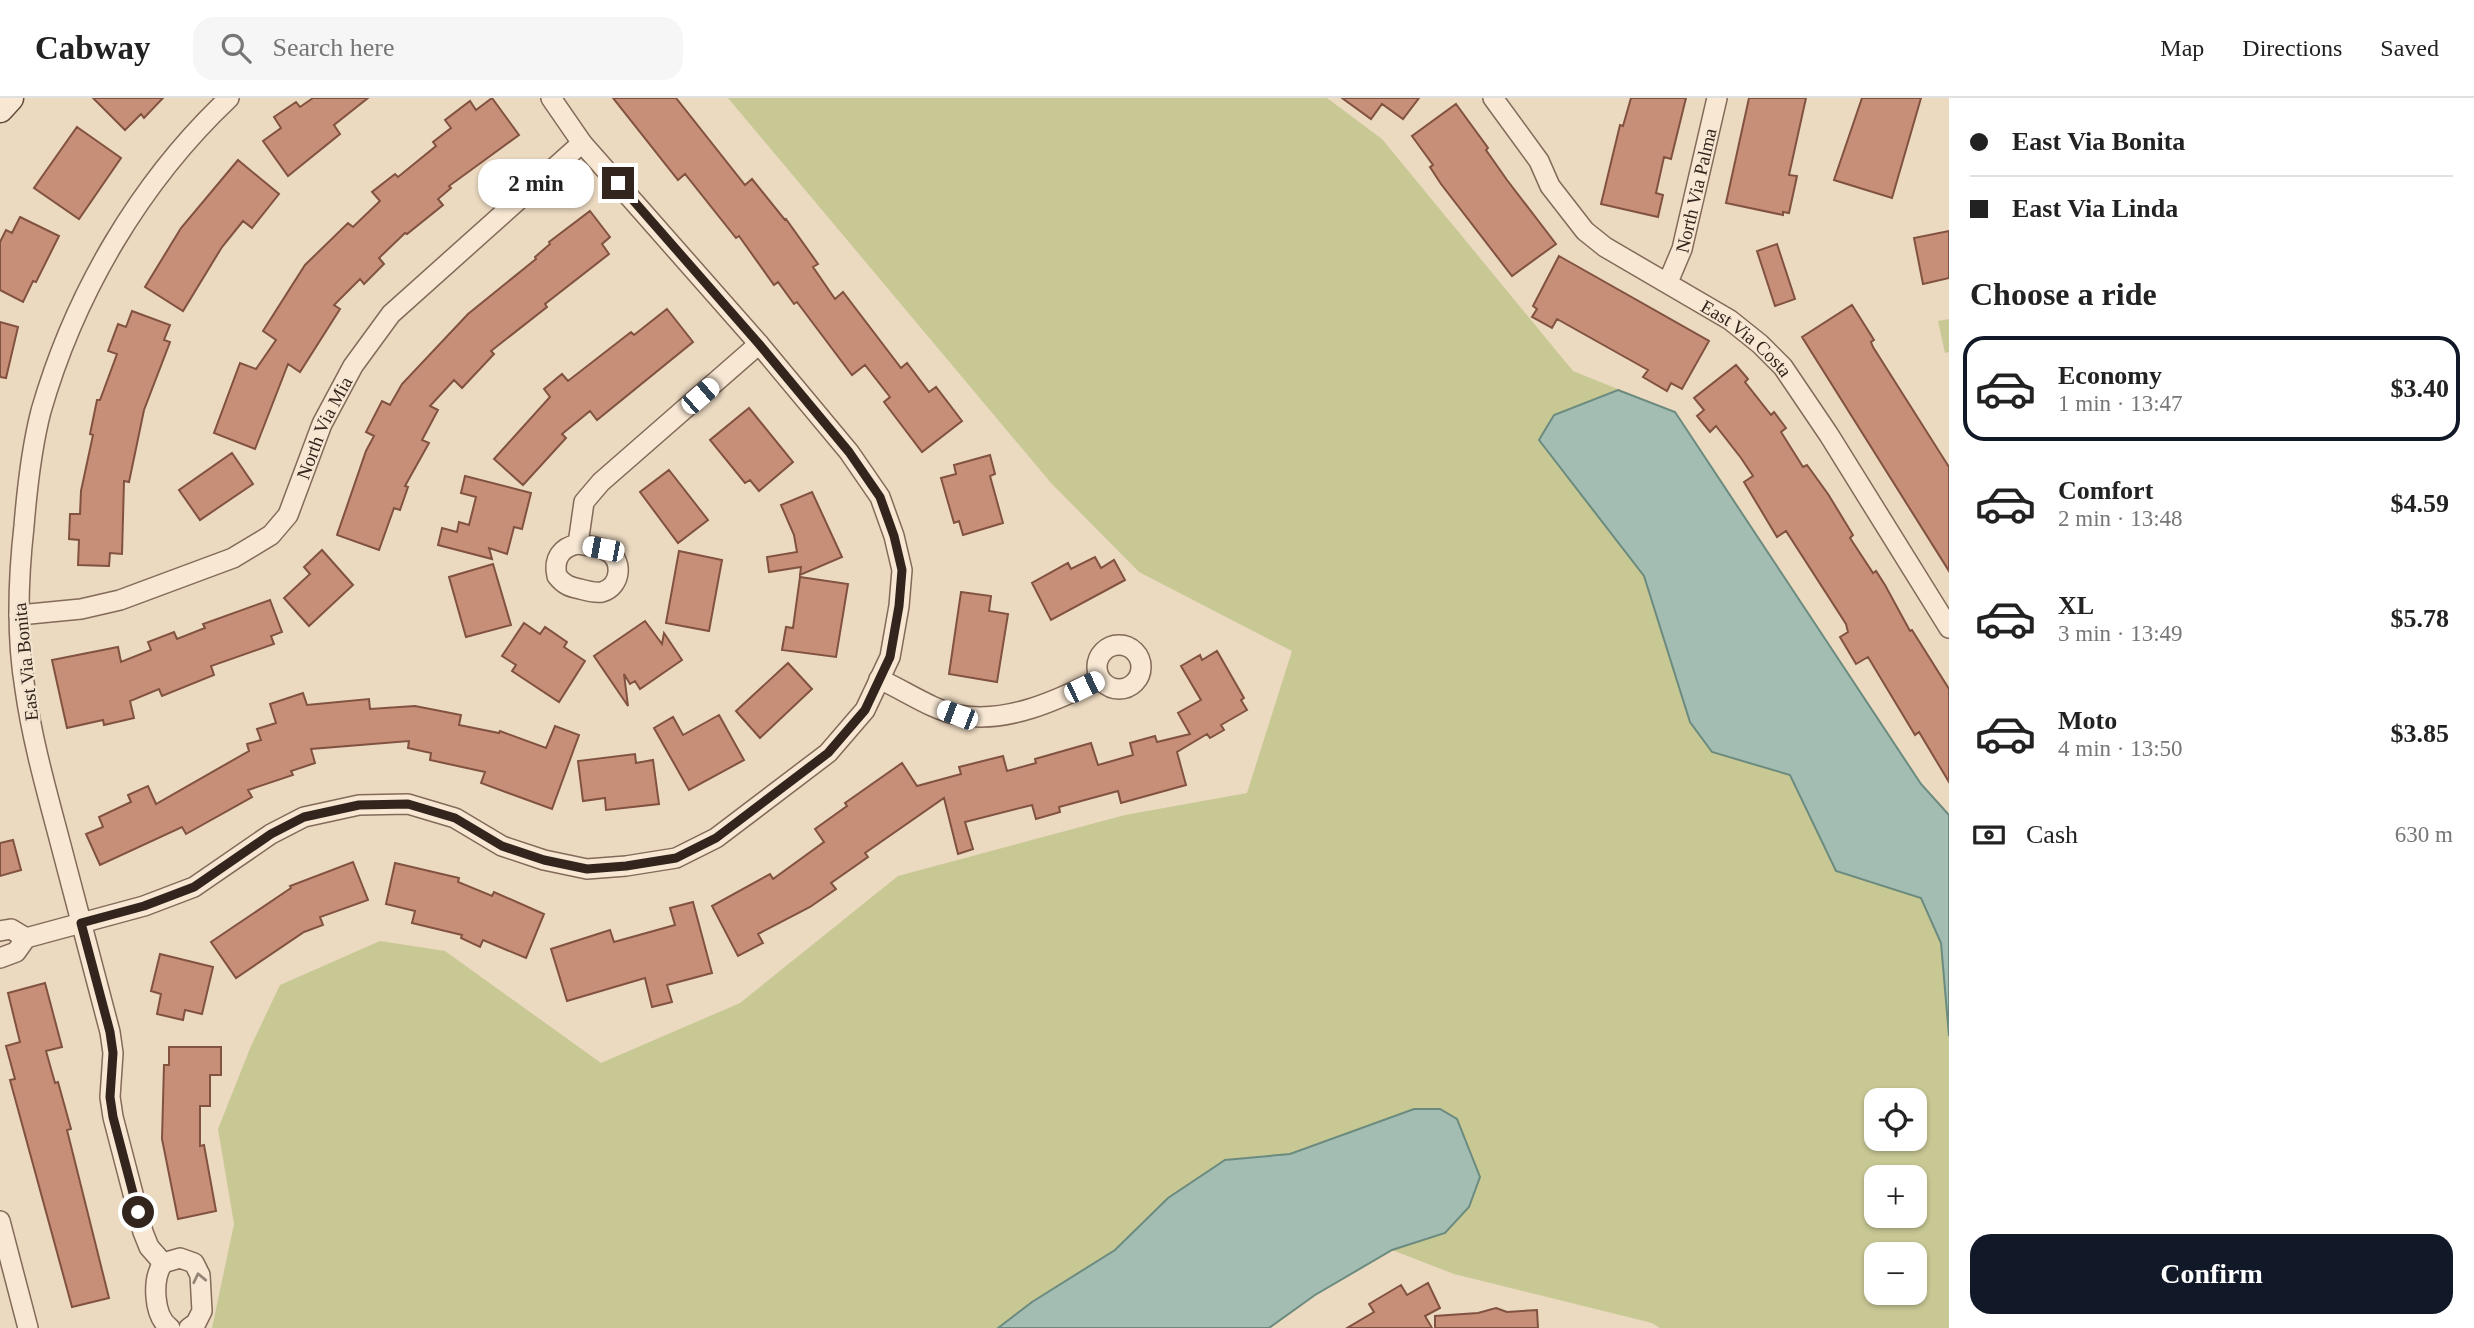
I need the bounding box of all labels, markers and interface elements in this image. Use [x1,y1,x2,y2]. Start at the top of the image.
search box [193,17,683,80]
icon: search [217,29,255,67]
text: Cabway [35,30,151,66]
text: Search here [273,33,395,62]
text: Map [2160,35,2204,61]
text: Directions [2242,35,2342,61]
text: Saved [2380,35,2439,61]
street label: North Via Palma [1671,126,1721,255]
text: East Via Bonita [2012,127,2185,156]
callout: 2 min [478,158,594,208]
route end [602,167,634,199]
text: 2 min [508,171,564,196]
text: East Via Linda [2012,194,2178,223]
text: Choose a ride [1970,276,2157,312]
street label: East Via Costa [1697,295,1797,381]
icon: car [1974,357,2037,420]
text: Economy [2058,361,2162,390]
street label: North Via Mia [292,372,357,482]
car [678,374,723,418]
text: $3.40 [2391,374,2449,403]
text: 1 min · 13:47 [2058,391,2183,416]
icon: car [1974,472,2037,535]
text: Comfort [2058,476,2153,505]
text: $4.59 [2391,489,2449,518]
text: 2 min · 13:48 [2058,506,2183,531]
car [581,535,626,563]
icon: car [1974,587,2037,650]
text: XL [2058,591,2094,620]
street label: East Via Bonita [9,601,42,722]
text: $5.78 [2391,604,2449,633]
text: 3 min · 13:49 [2058,621,2183,646]
car [1061,668,1108,706]
car [934,698,981,732]
icon: car [1974,702,2037,765]
text: Moto [2058,706,2117,735]
text: $3.85 [2391,719,2449,748]
text: 4 min · 13:50 [2058,736,2183,761]
icon: cash [1970,816,2008,854]
text: Cash [2026,820,2078,849]
text: 630 m [2395,822,2453,847]
map controls [1864,1088,1927,1305]
button: locate [1864,1088,1927,1151]
button: + [1864,1165,1927,1228]
route start [122,1196,154,1228]
button: Confirm [1970,1234,2453,1314]
button: − [1864,1242,1927,1305]
one-way arrow [192,1273,207,1285]

